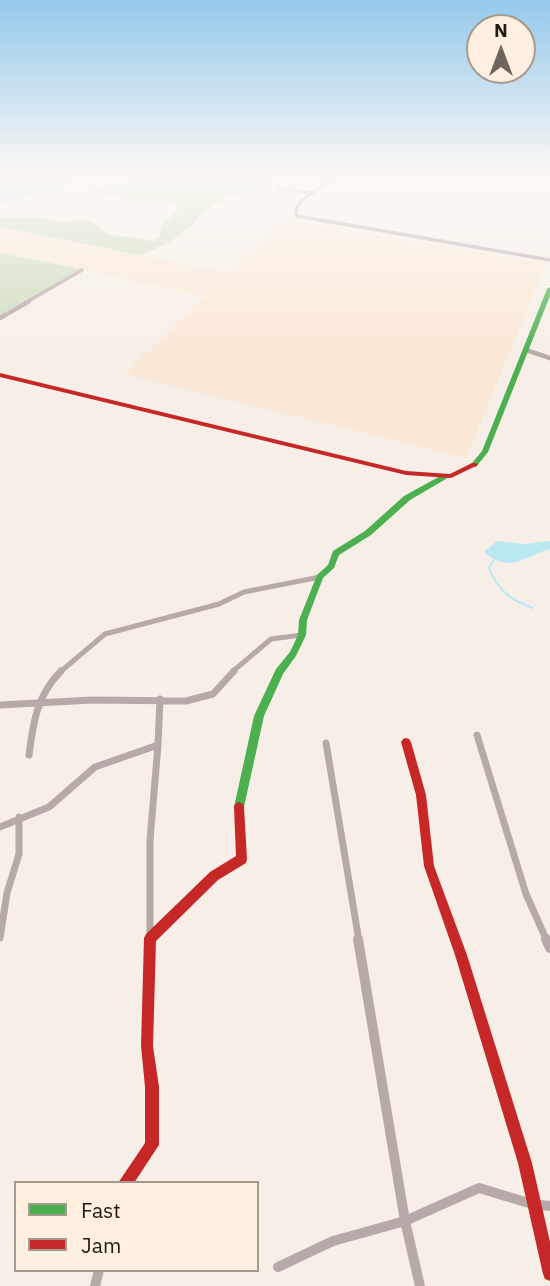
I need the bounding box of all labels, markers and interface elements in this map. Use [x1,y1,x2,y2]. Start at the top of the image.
north arrow [466,14,536,84]
text: N [494,18,508,42]
legend [14,1181,259,1272]
text: Fast [81,1196,121,1224]
text: Jam [81,1231,121,1259]

